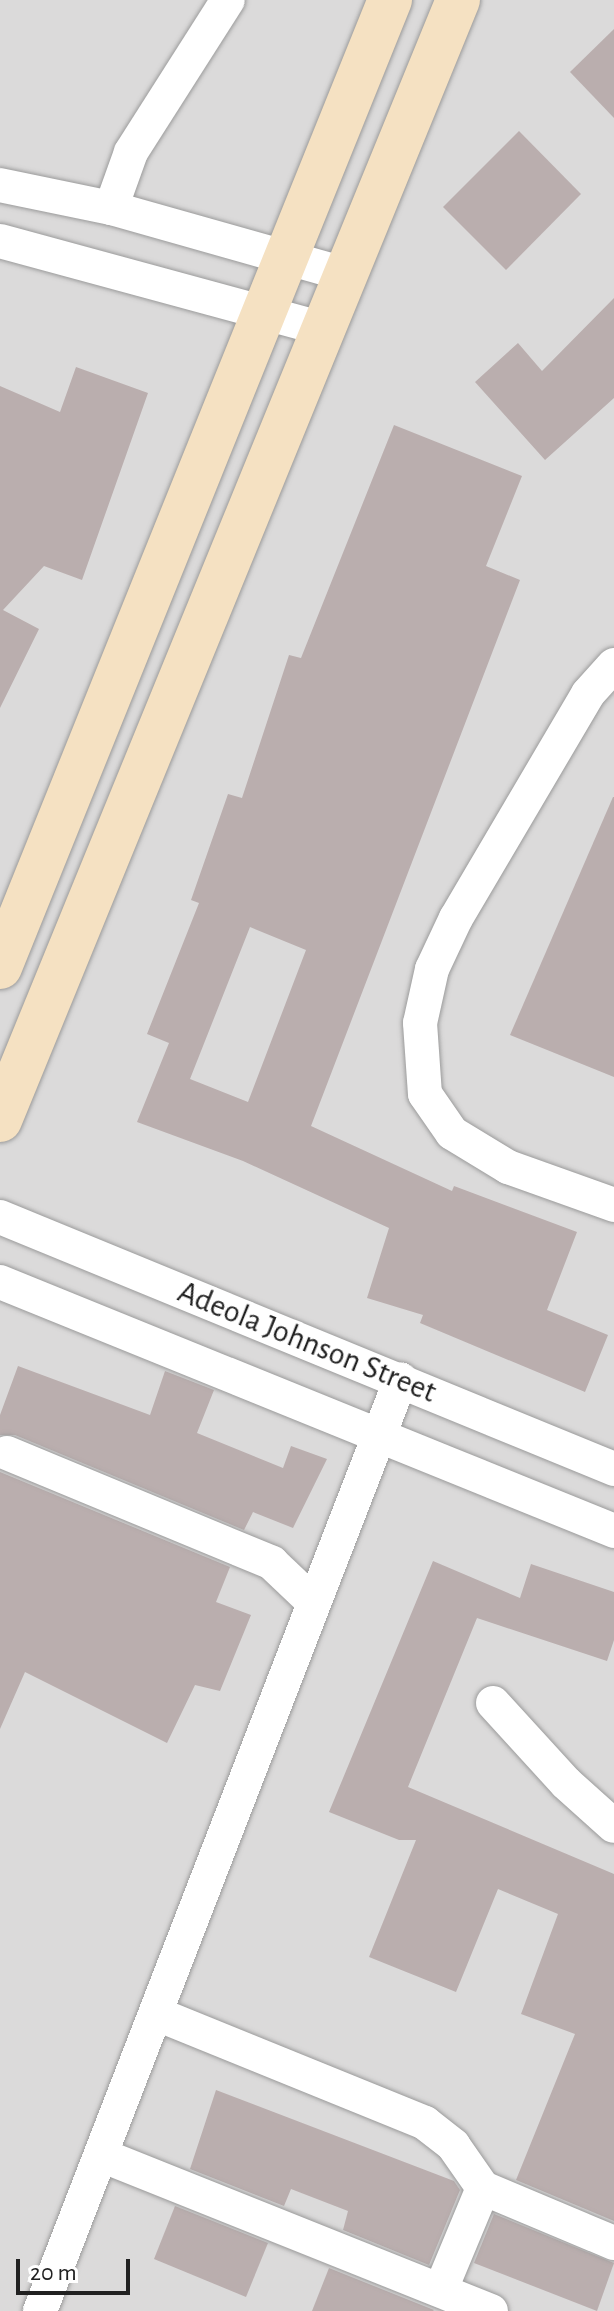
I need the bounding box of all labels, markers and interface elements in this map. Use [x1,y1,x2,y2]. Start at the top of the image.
street label: Adeola Johnson Street [172,1273,442,1411]
scale bar [20,2243,134,2293]
text: 20 m [30,2261,77,2285]

